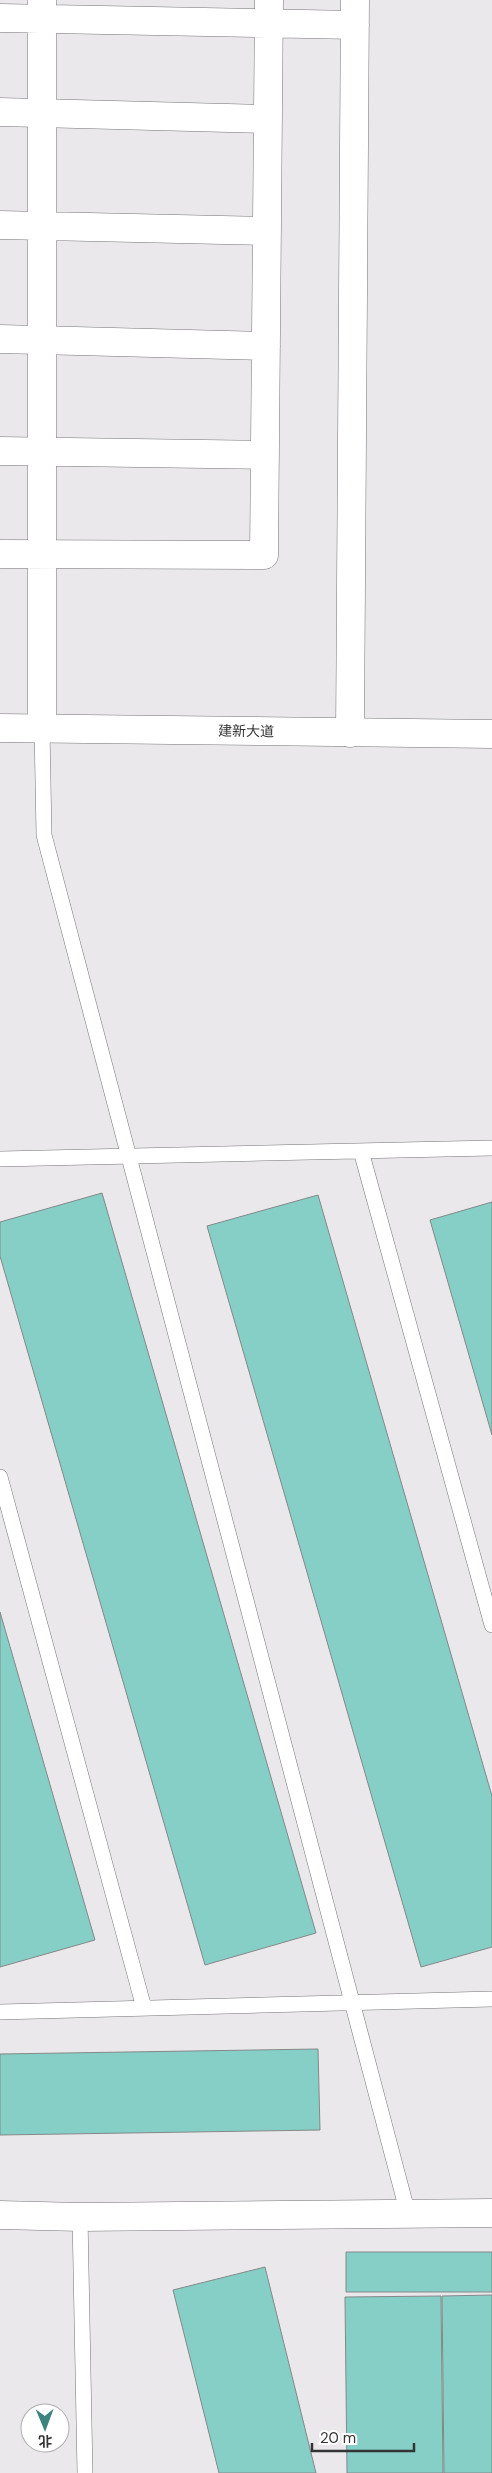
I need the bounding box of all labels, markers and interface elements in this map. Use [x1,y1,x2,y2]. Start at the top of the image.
street label: 建新大道 [218,722,274,740]
north arrow [20,2403,70,2453]
scale bar [312,2420,414,2452]
text: 20 m [320,2428,356,2448]
text: 北 [38,2432,52,2450]

